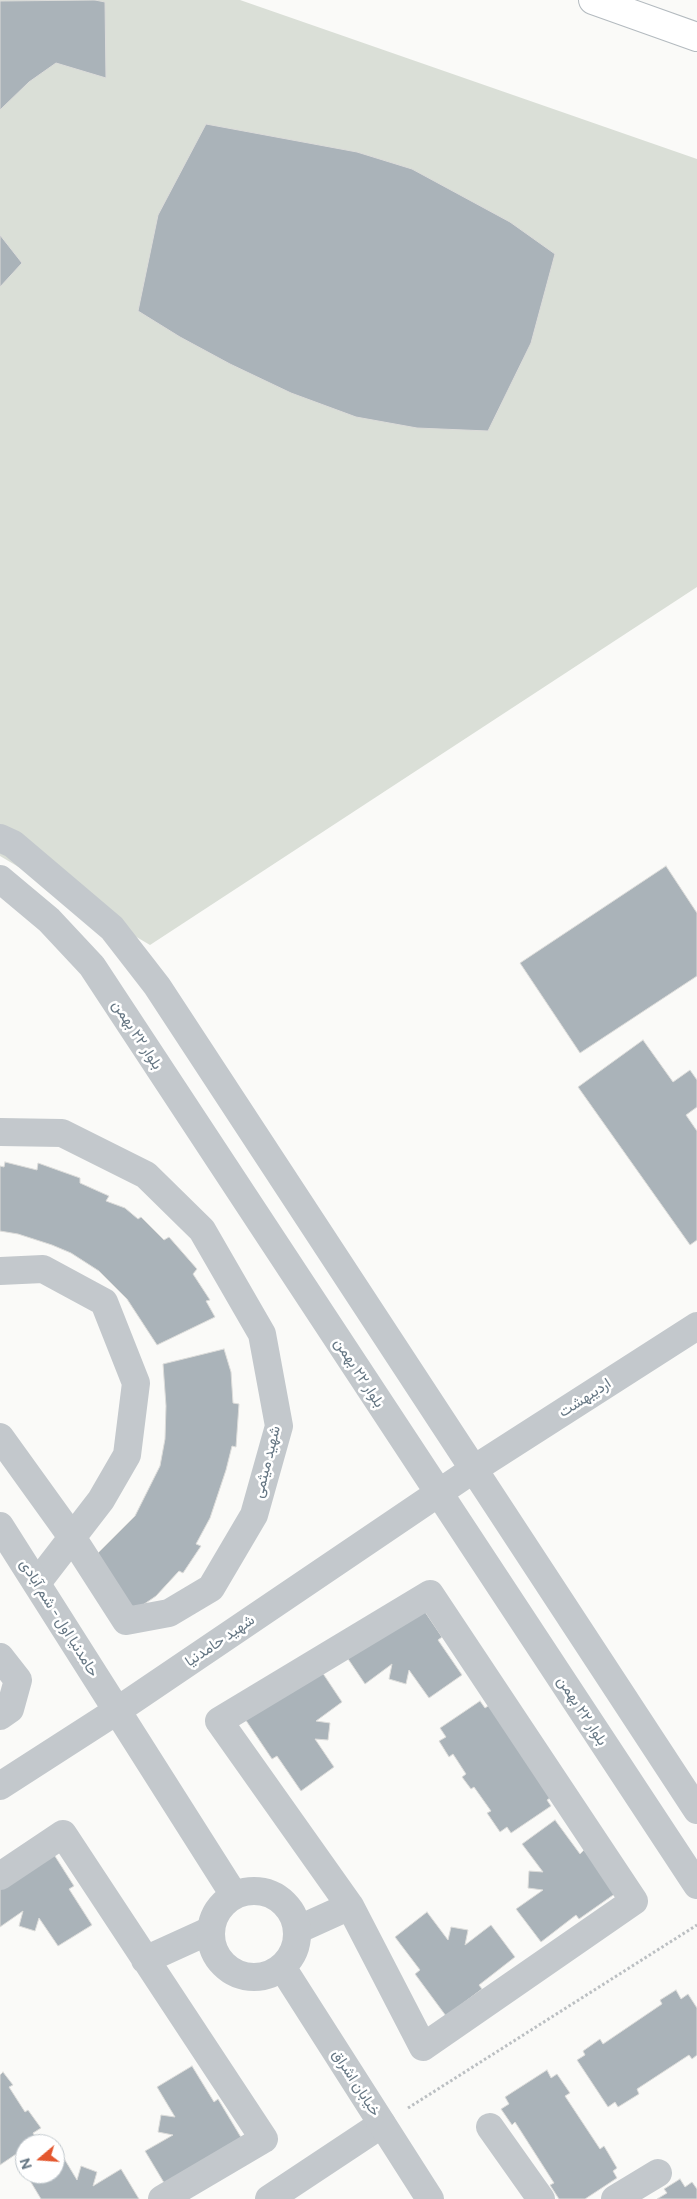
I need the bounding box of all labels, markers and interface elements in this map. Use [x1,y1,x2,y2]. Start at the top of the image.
street label: بلوار ۲۲ بهمن [108,997,166,1073]
street label: بلوار ۲۲ بهمن [330,1335,388,1411]
street label: اردیبهشت [556,1375,614,1421]
street label: شهید میثمی [249,1424,285,1500]
street label: حامدنیا اول - شم آبادی [16,1556,102,1680]
street label: شهید حامدنیا [182,1611,258,1671]
street label: بلوار ۲۲ بهمن [553,1673,611,1749]
street label: خیابان اشراق [328,2046,384,2120]
north arrow [15,2134,65,2184]
text: N [16,2156,36,2171]

